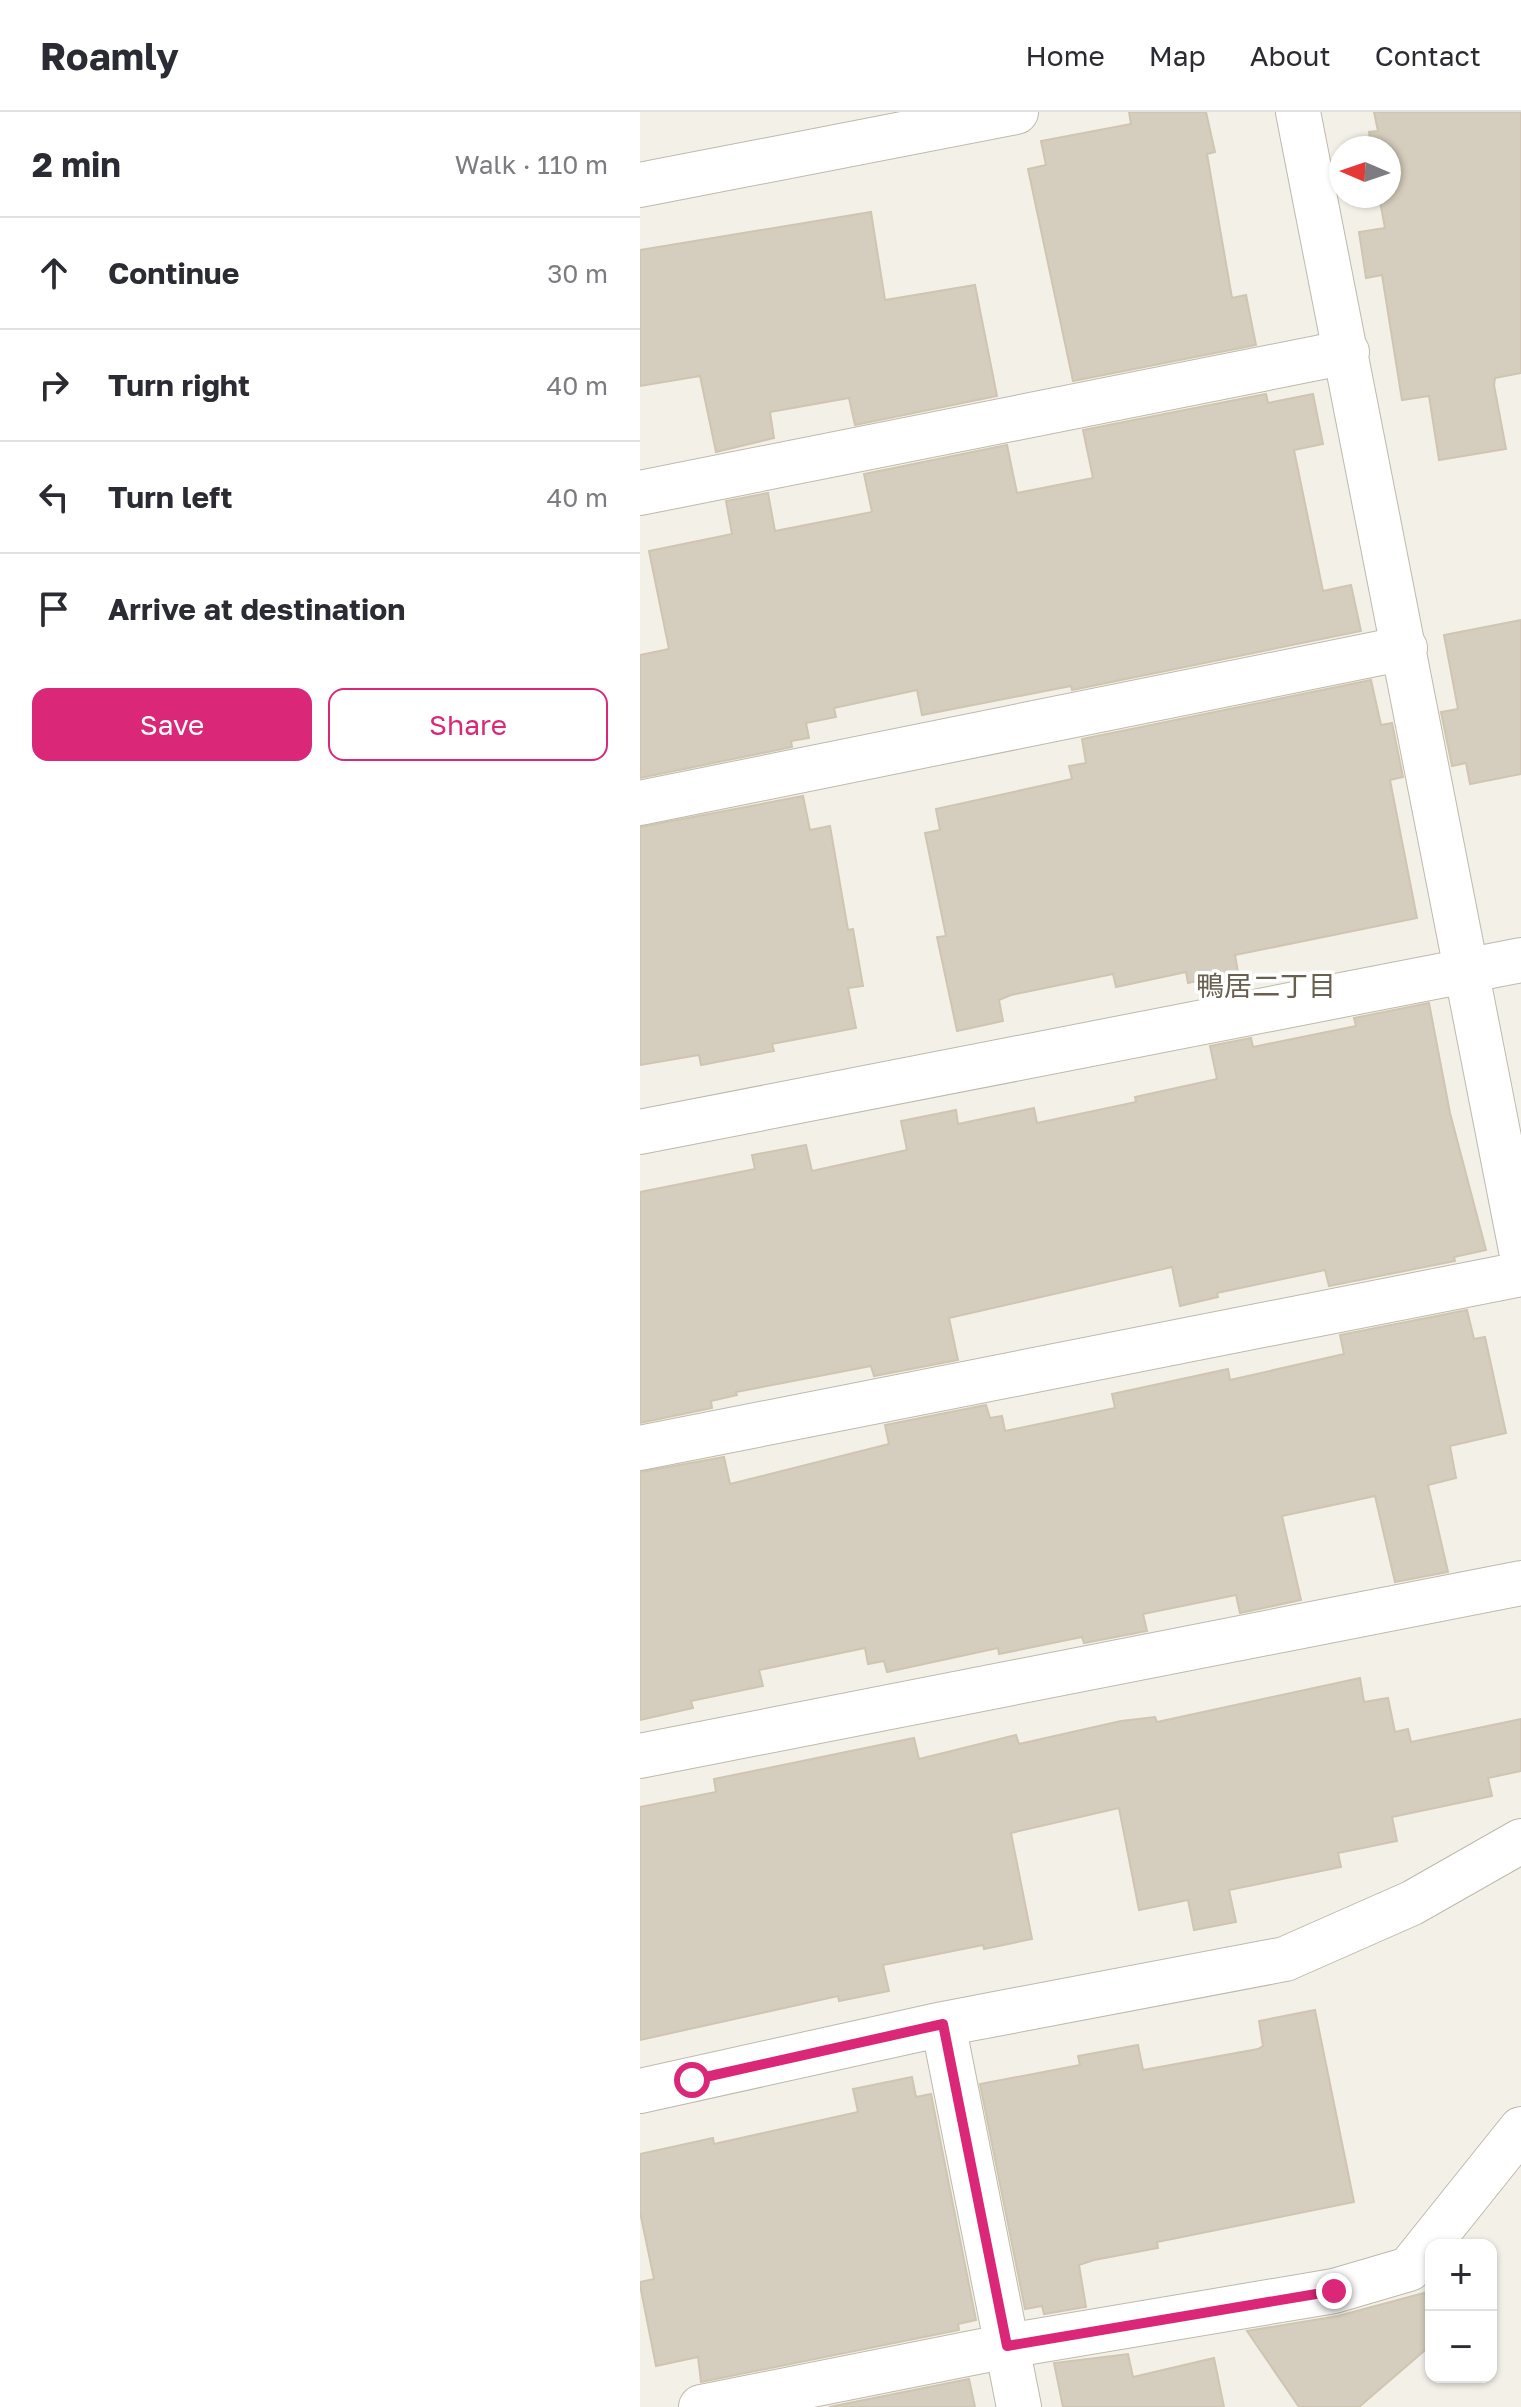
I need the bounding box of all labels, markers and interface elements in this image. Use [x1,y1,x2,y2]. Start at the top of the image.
text: Roamly [40,33,179,78]
text: Home [1026,39,1105,72]
text: Map [1149,39,1206,72]
text: About [1250,39,1331,72]
text: Contact [1375,39,1481,72]
north arrow [1329,136,1401,208]
text: 2 min [32,144,121,184]
text: Walk · 110 m [455,149,608,180]
icon: ahead [32,251,76,295]
text: Continue [108,255,239,291]
text: 30 m [547,258,608,289]
icon: right [32,363,76,407]
text: Turn right [108,367,250,403]
text: 40 m [547,370,608,401]
icon: left [32,475,76,519]
text: Turn left [108,479,233,515]
text: 40 m [547,482,608,513]
icon: arrive [32,587,76,631]
text: Arrive at destination [108,591,405,627]
button: Save [32,688,312,761]
button: Share [328,688,608,761]
district label: 鴨居二丁目 [1196,969,1336,1002]
route start [674,2062,710,2098]
map controls [1425,2239,1497,2383]
button: + [1425,2239,1497,2311]
route end [1316,2273,1352,2309]
button: − [1425,2311,1497,2383]

